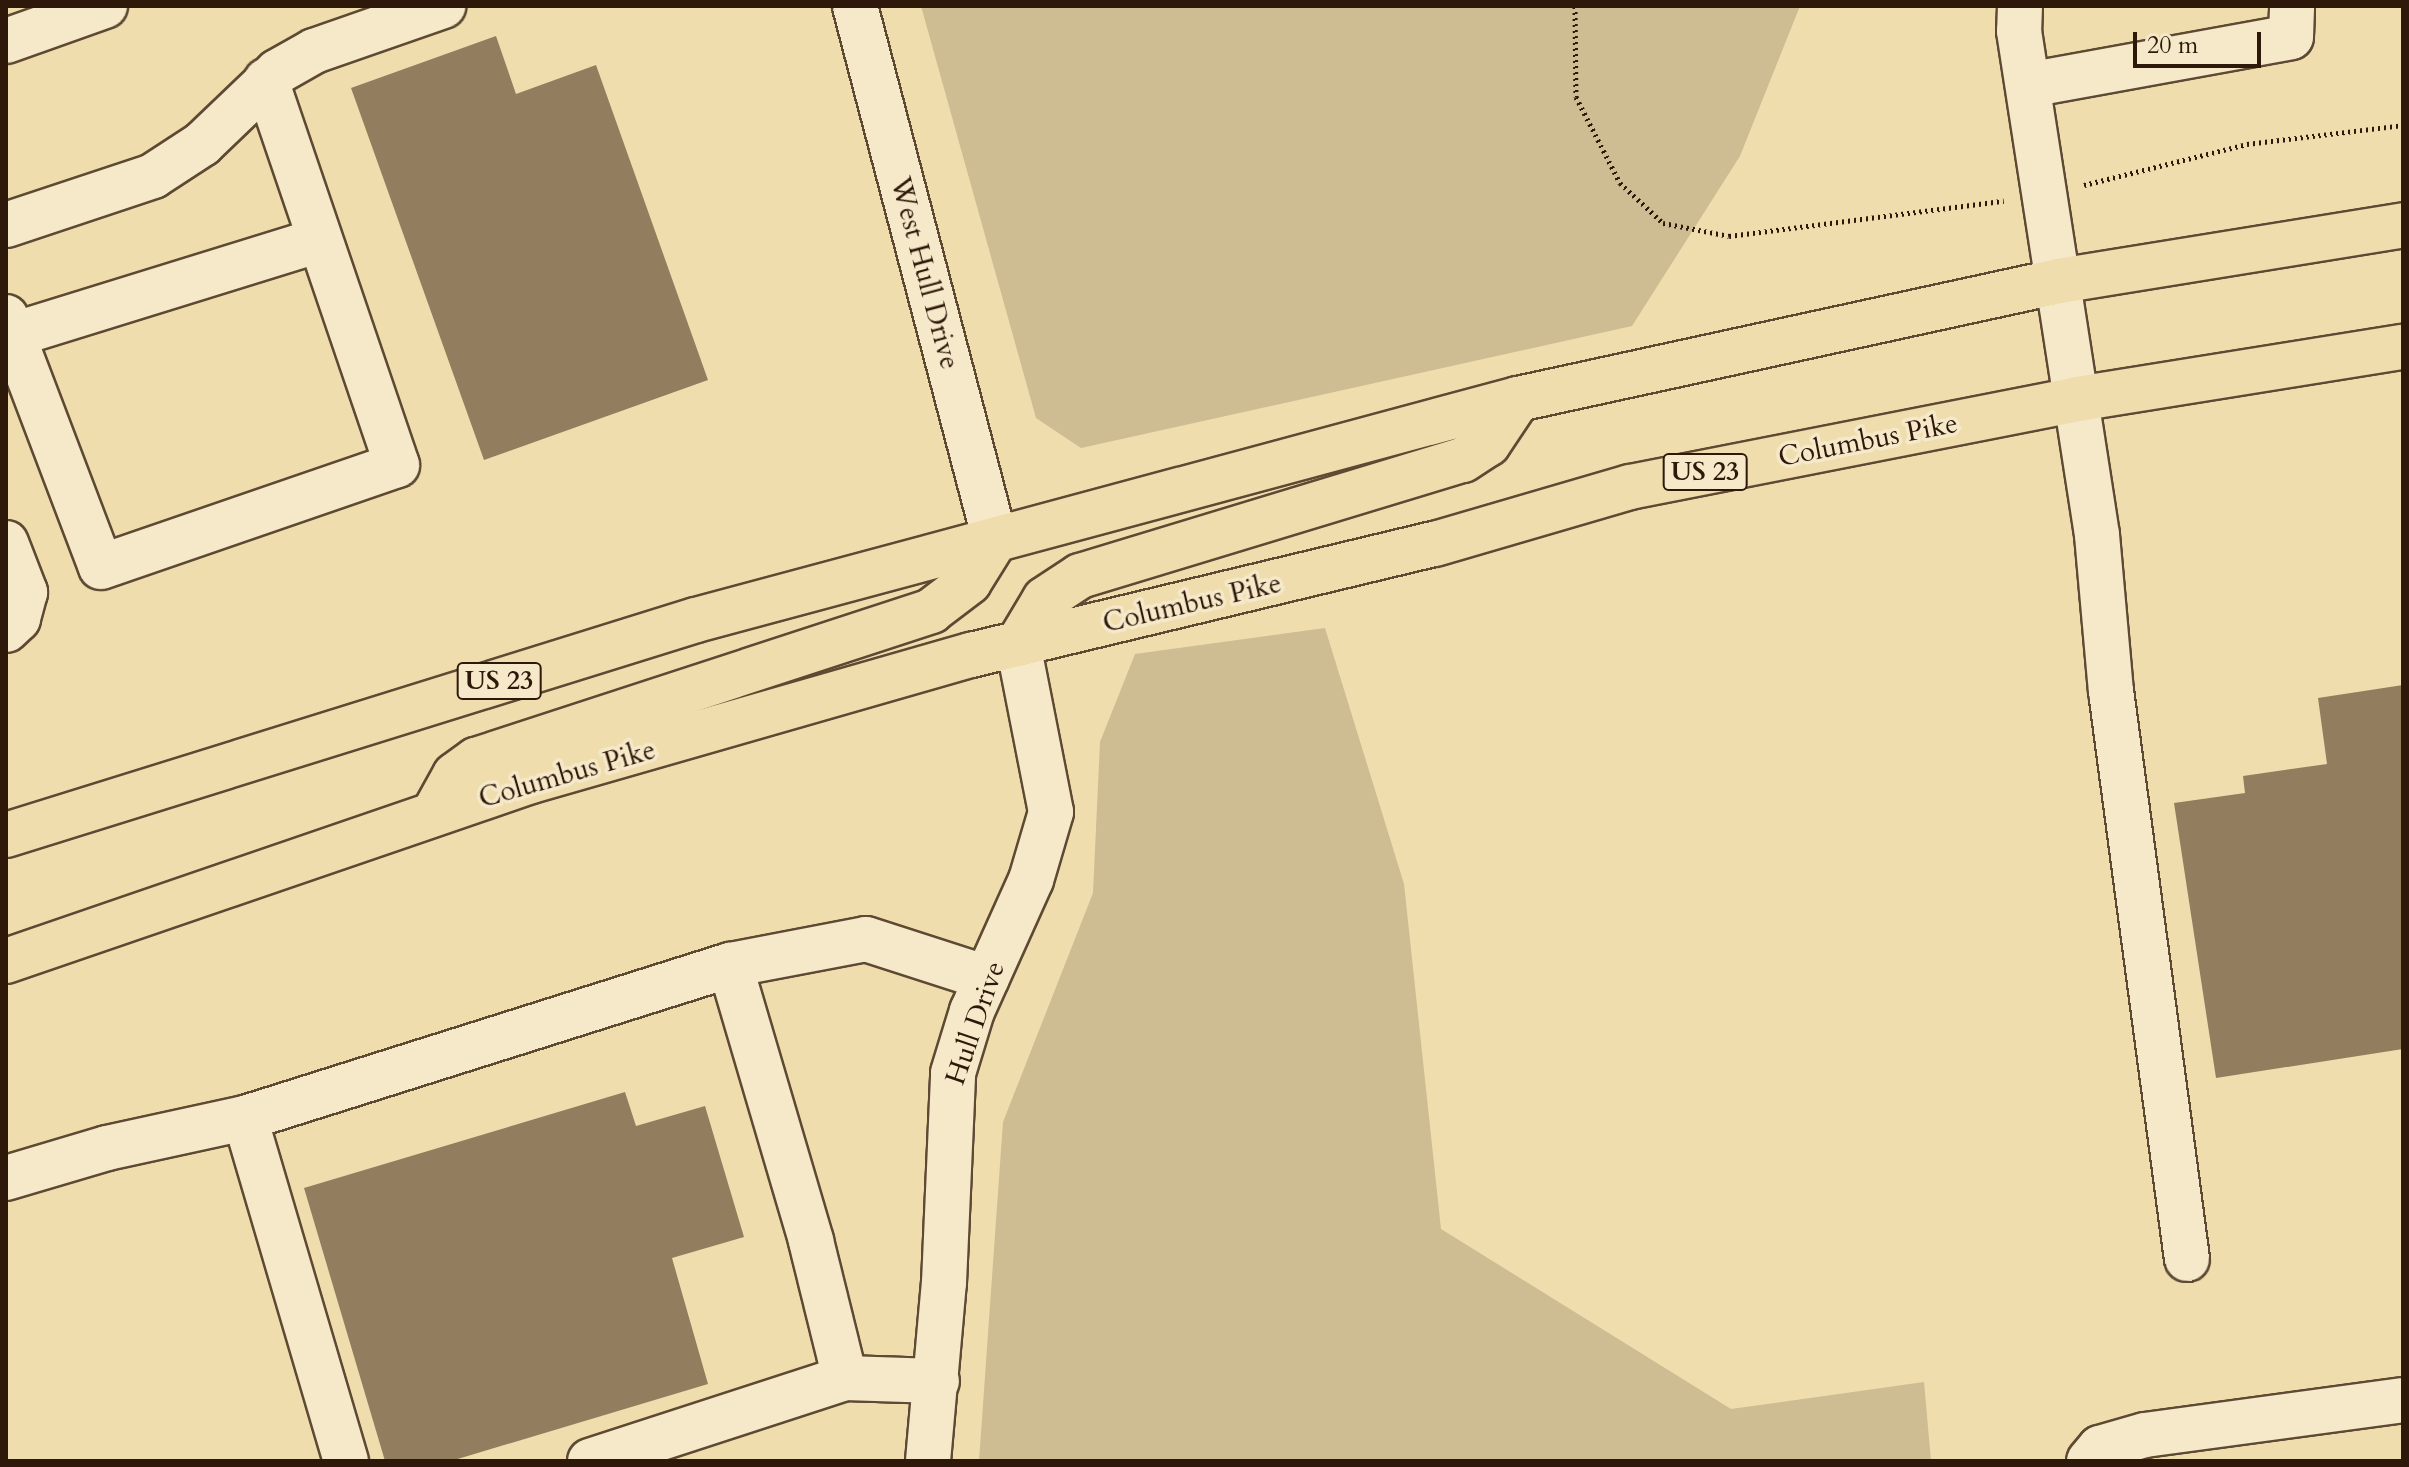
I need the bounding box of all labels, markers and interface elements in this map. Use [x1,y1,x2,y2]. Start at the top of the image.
scale bar [2137,16,2265,66]
text: 20 m [2147,29,2198,62]
street label: West Hull Drive [883,173,967,373]
street label: Columbus Pike [1775,406,1961,474]
road number: US 23 [1661,450,1749,494]
street label: Columbus Pike [1099,566,1285,640]
road number: US 23 [455,659,543,703]
street label: Columbus Pike [475,733,659,815]
street label: Hull Drive [938,957,1012,1089]

